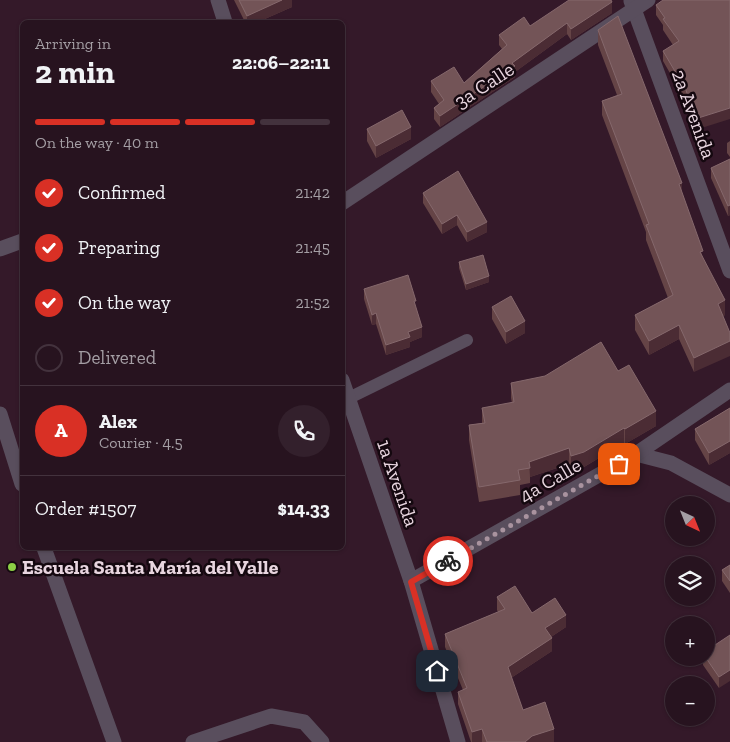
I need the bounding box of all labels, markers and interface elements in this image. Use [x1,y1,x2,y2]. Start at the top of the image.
text: Arriving in [35,34,111,53]
text: 22:06–22:11 [232,51,330,74]
text: 2 min [35,53,115,91]
street label: 3a Calle [450,57,518,113]
street label: 2a Avenida [667,66,721,162]
text: On the way · 40 m [35,133,159,152]
icon: check [35,179,63,207]
text: Confirmed [78,181,165,204]
text: 21:42 [295,183,330,202]
icon: check [35,234,63,262]
text: Preparing [78,236,160,259]
text: 21:45 [295,238,330,257]
icon: check [35,289,63,317]
text: On the way [78,291,171,314]
text: 21:52 [296,293,330,312]
text: Delivered [78,346,156,369]
button: phone [278,405,330,457]
text: Alex [99,410,137,433]
text: A [54,419,68,442]
text: Courier · 4.5 [99,433,183,452]
street label: 1a Avenida [372,436,424,530]
pin [598,443,640,485]
icon: bag [605,450,633,478]
street label: 4a Calle [515,453,585,507]
north arrow [665,496,715,546]
map controls [665,496,715,726]
text: Order #1507 [35,497,136,520]
text: $14.33 [278,497,330,520]
courier [423,536,473,586]
icon: bike [434,547,462,575]
place label: Escuela Santa María del Valle [22,555,279,579]
button: layers [665,556,715,606]
marker: Escuela Santa María del Valle [6,561,18,573]
button: + [665,616,715,666]
pin [416,650,458,692]
icon: home [423,657,451,685]
button: − [665,676,715,726]

